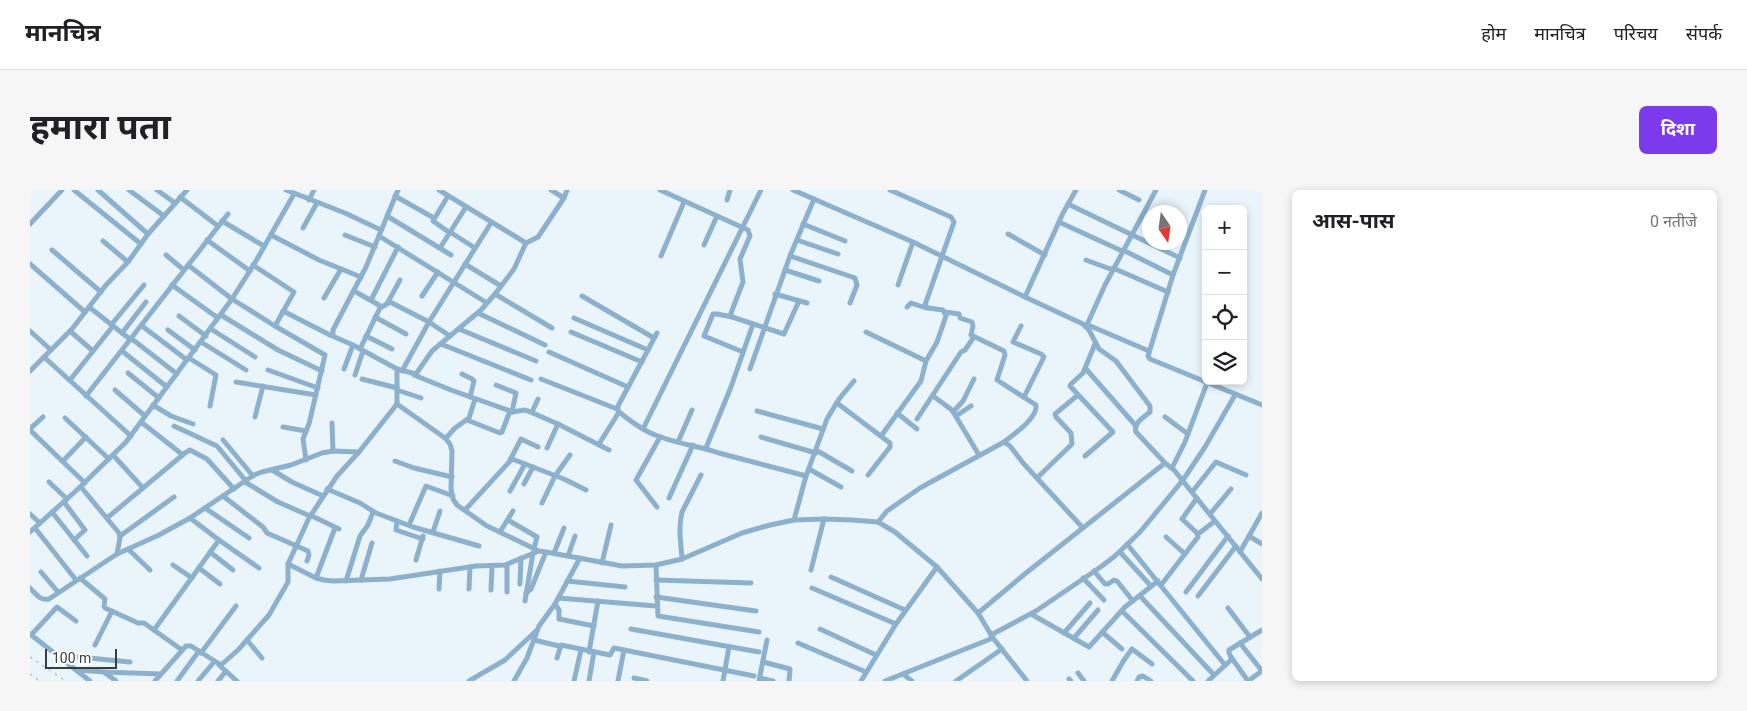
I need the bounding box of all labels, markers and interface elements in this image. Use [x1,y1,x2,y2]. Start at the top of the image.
text: मानचित्र [25,19,101,47]
text: होम [1481,23,1506,44]
text: मानचित्र [1534,23,1586,44]
text: परिचय [1614,23,1658,44]
text: संपर्क [1686,23,1722,44]
button: दिशा [1639,106,1717,154]
text: हमारा पता [30,107,171,148]
north arrow [1142,205,1187,250]
map controls [1202,205,1247,385]
button: + [1202,205,1247,250]
text: आस-पास [1312,209,1394,233]
text: 0 नतीजे [1650,212,1697,231]
button: − [1202,250,1247,295]
button: locate [1202,295,1247,340]
button: layers [1202,340,1247,385]
scale bar [45,646,118,669]
text: 100 m [52,650,91,666]

